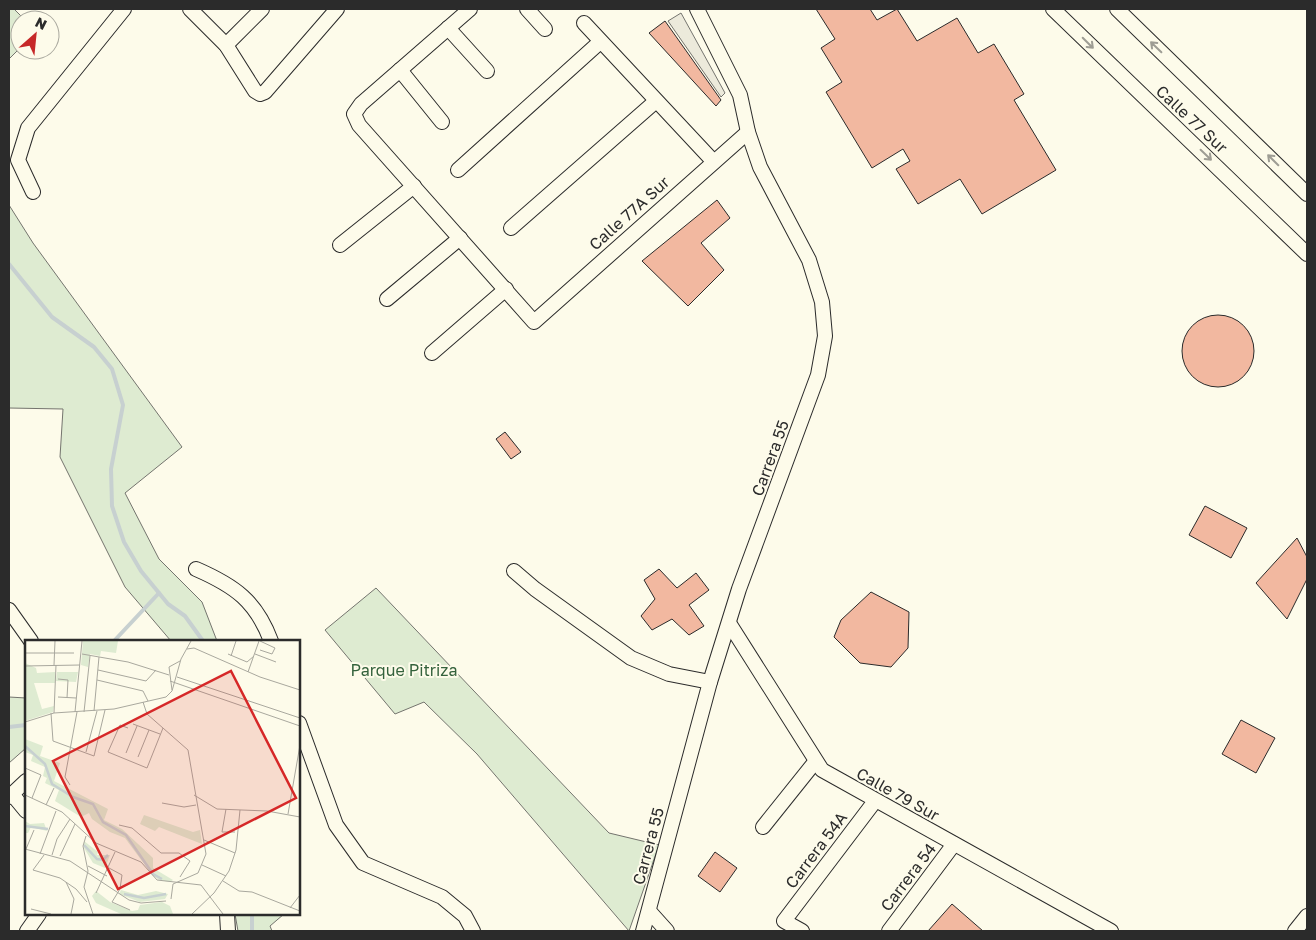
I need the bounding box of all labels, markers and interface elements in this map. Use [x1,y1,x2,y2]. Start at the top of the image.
north arrow [10,10,60,60]
text: N [33,13,50,33]
one-way arrow [1082,37,1094,49]
one-way arrow [1151,41,1163,53]
street label: Calle 77 Sur [1152,81,1232,157]
one-way arrow [1199,149,1212,161]
one-way arrow [1266,154,1279,166]
street label: Calle 77A Sur [585,172,673,254]
street label: Carrera 55 [747,417,793,499]
inset map [25,640,300,915]
park label: Parque Pitriza [350,660,458,680]
street label: Calle 79 Sur [853,763,943,825]
street label: Carrera 55 [628,805,668,887]
street label: Carrera 54A [781,808,851,892]
street label: Carrera 54 [876,839,940,915]

